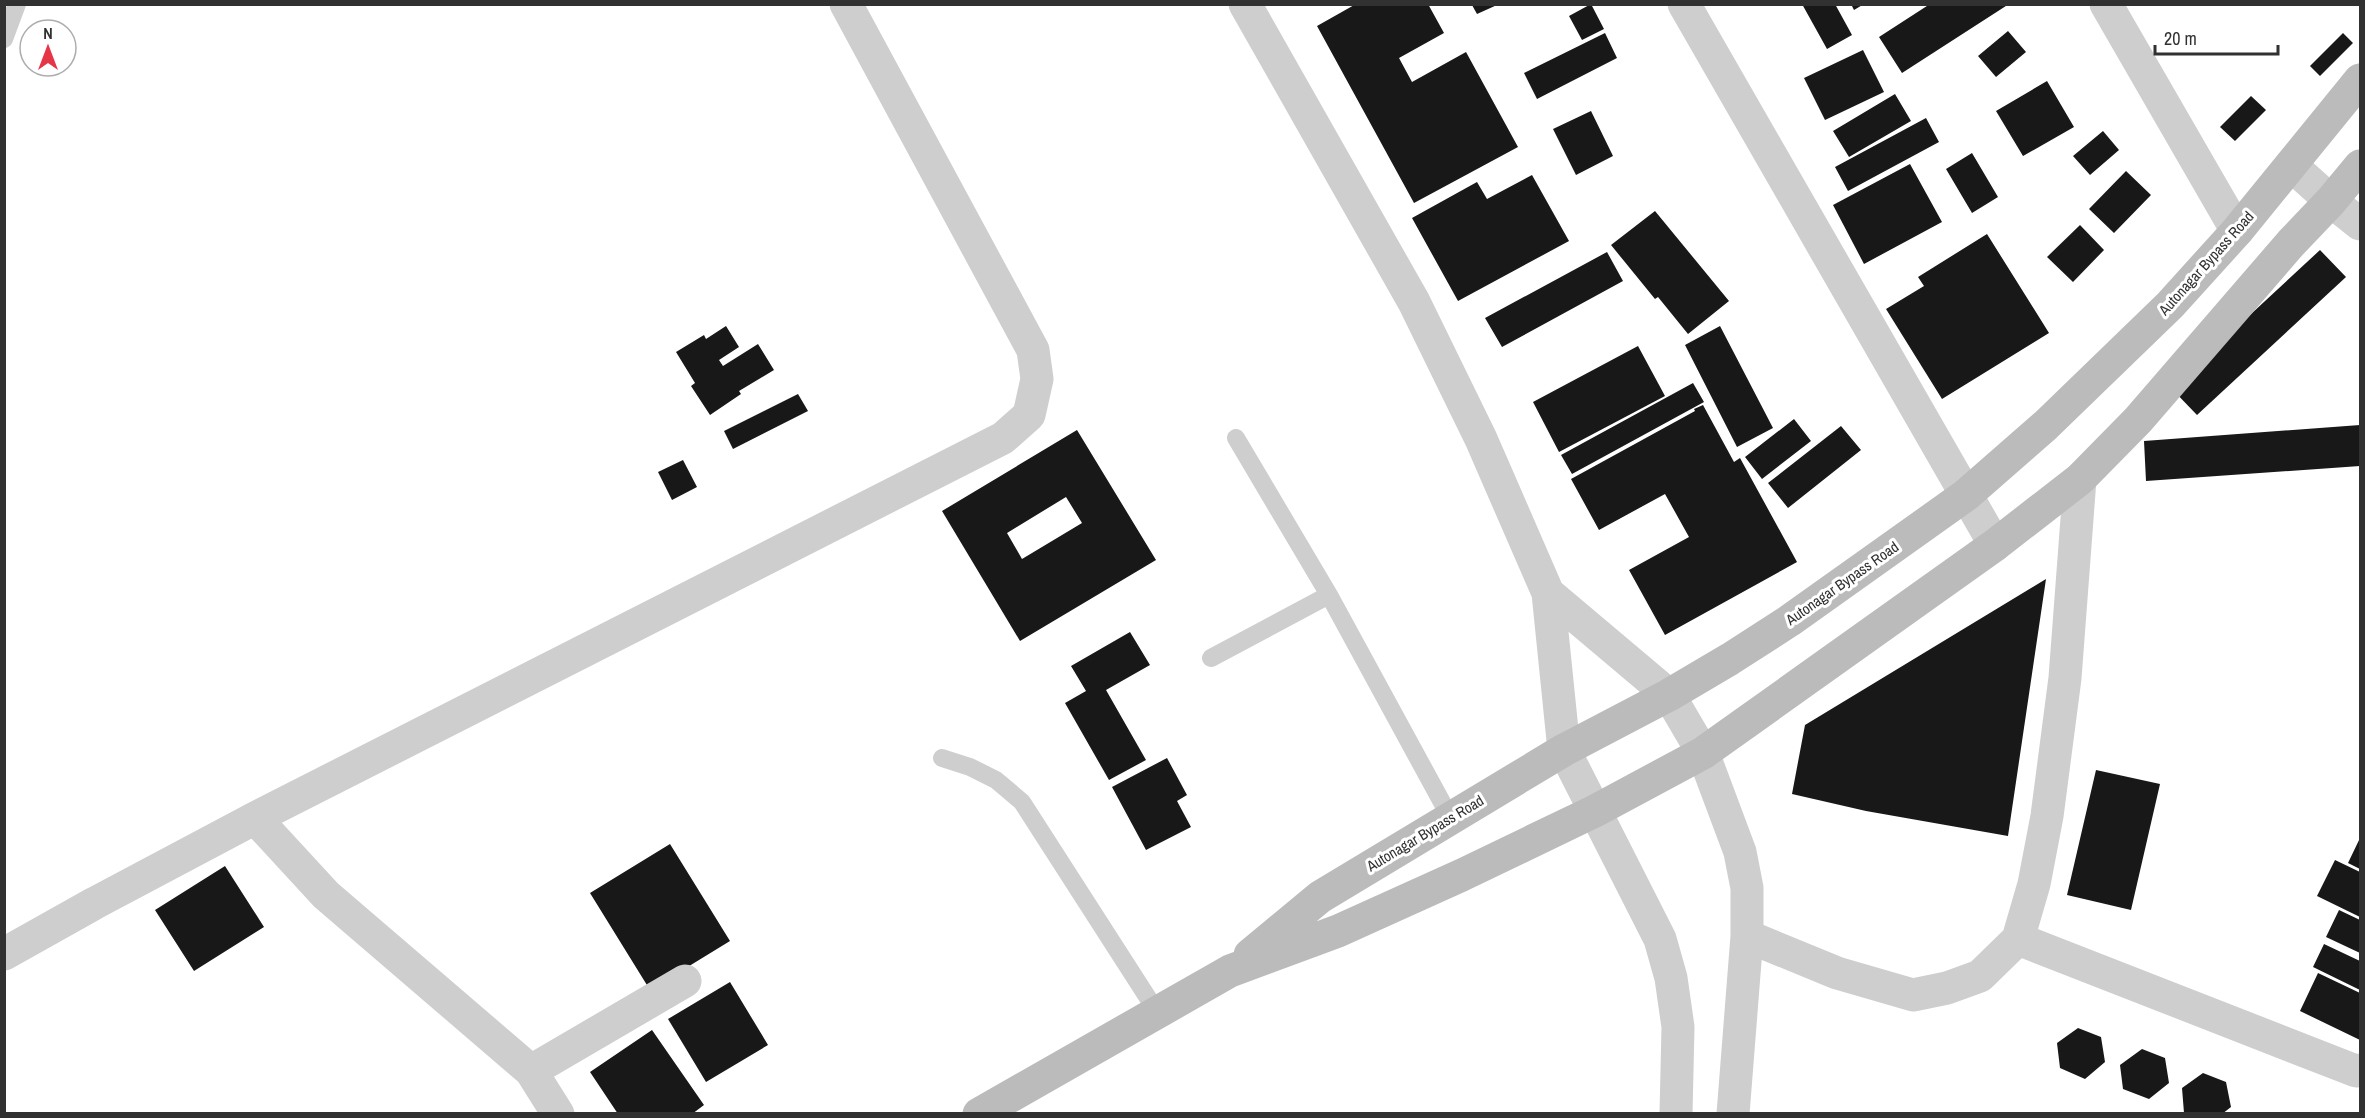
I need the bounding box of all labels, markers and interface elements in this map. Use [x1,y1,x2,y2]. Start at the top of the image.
north arrow [18,18,78,78]
scale bar [2155,18,2278,56]
text: N [43,22,53,44]
text: 20 m [2164,26,2197,51]
street label: Autonagar Bypass Road [2153,206,2258,320]
street label: Autonagar Bypass Road [1781,536,1903,630]
street label: Autonagar Bypass Road [1362,790,1488,877]

